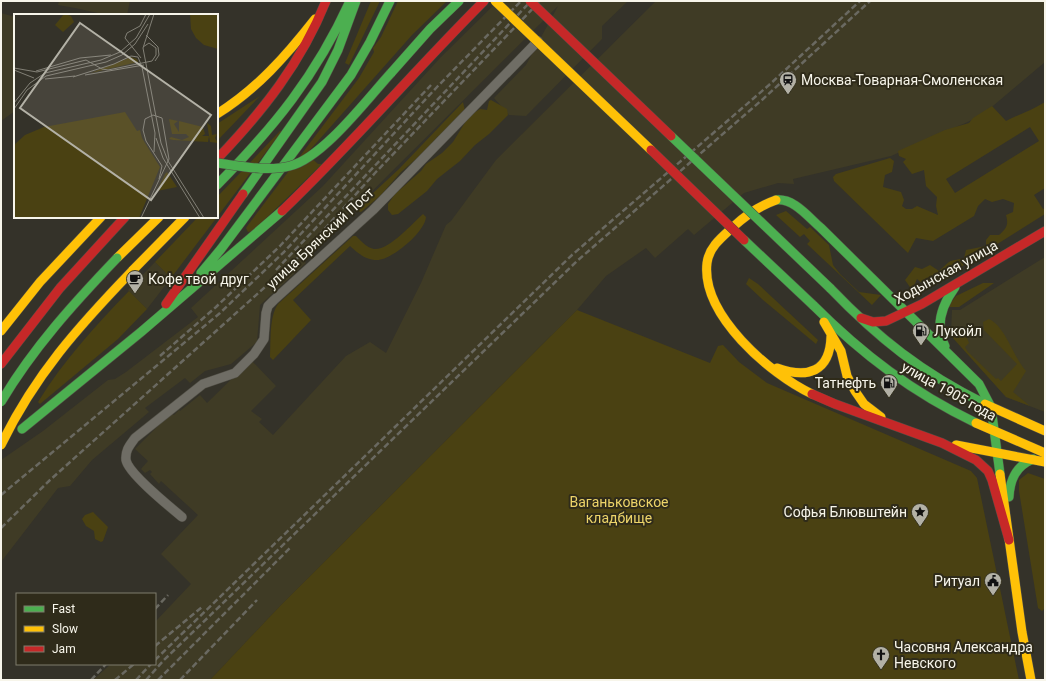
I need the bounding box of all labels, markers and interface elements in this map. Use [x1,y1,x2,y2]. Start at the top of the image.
inset map [14,14,218,218]
station icon: Москва-Товарная-Смоленская [778,70,798,95]
place label: Москва-Товарная-Смоленская [801,72,1003,88]
street label: улица Брянский Пост [263,184,377,292]
street label: Ходынская улица [892,237,1000,307]
cafe icon: Кофе твой друг [125,269,145,294]
place label: Кофе твой друг [148,271,249,287]
fuel station icon: Лукойл [911,321,931,346]
place label: Лукойл [934,323,982,339]
street label: улица 1905 года [899,358,999,424]
fuel station icon: Татнефть [879,373,899,398]
place label: Татнефть [815,375,876,391]
park label: Ваганьковское кладбище [569,494,669,526]
place icon: Софья Блювштейн [910,502,930,527]
place label: Софья Блювштейн [784,504,907,520]
public building icon: Ритуал [983,571,1003,596]
place label: Ритуал [934,573,980,589]
legend [16,593,156,665]
text: Fast [52,602,75,616]
text: Slow [52,622,78,636]
place label: Часовня Александра Невского [894,639,1033,671]
text: Jam [52,642,76,656]
church icon: Часовня Александра Невского [871,645,891,670]

